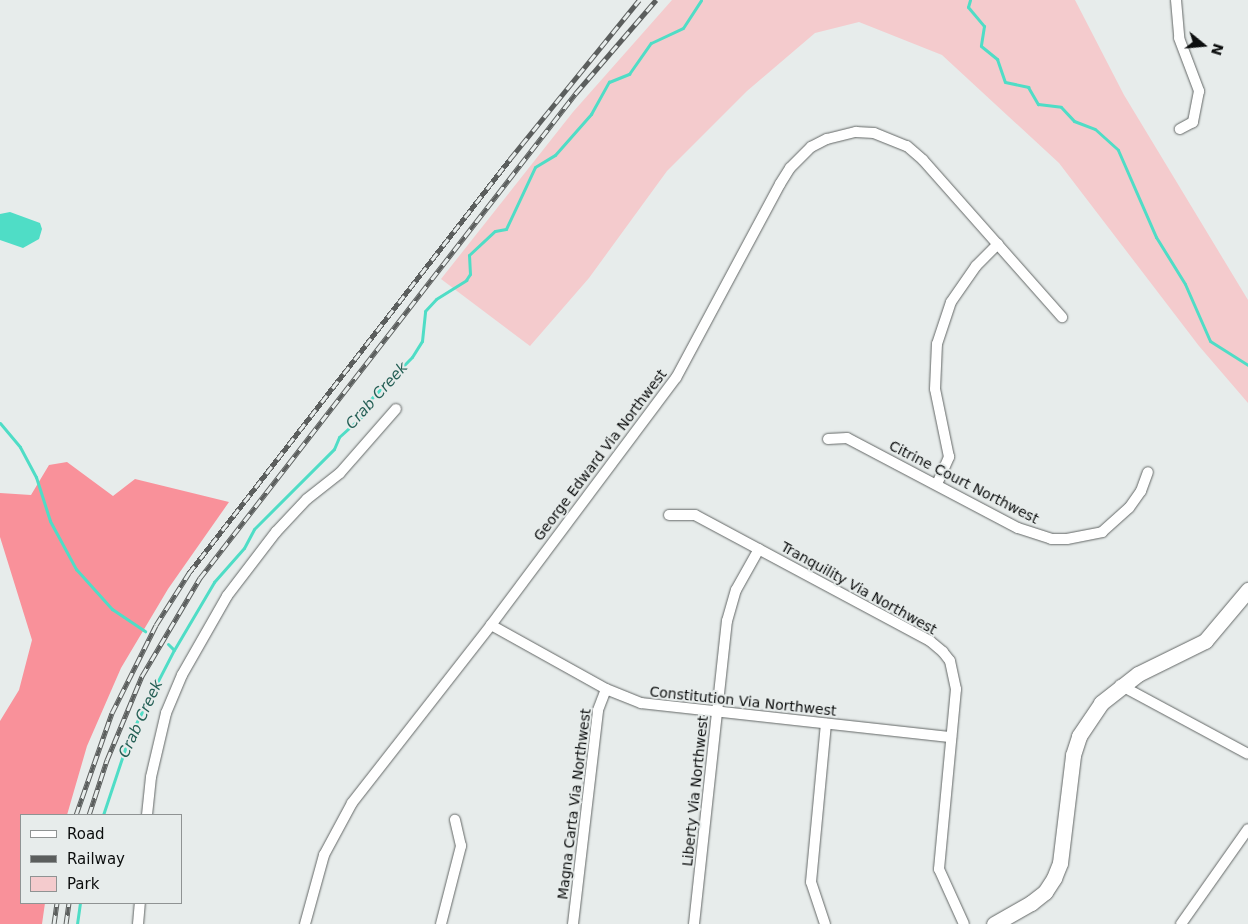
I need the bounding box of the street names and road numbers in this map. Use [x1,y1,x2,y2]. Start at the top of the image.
street label: George Edward Via Northwest [530,366,670,544]
street label: Citrine Court Northwest [886,437,1042,527]
street label: Tranquility Via Northwest [778,538,940,638]
street label: Constitution Via Northwest [649,683,837,719]
street label: Magna Carta Via Northwest [554,708,594,900]
street label: Liberty Via Northwest [679,715,711,867]

